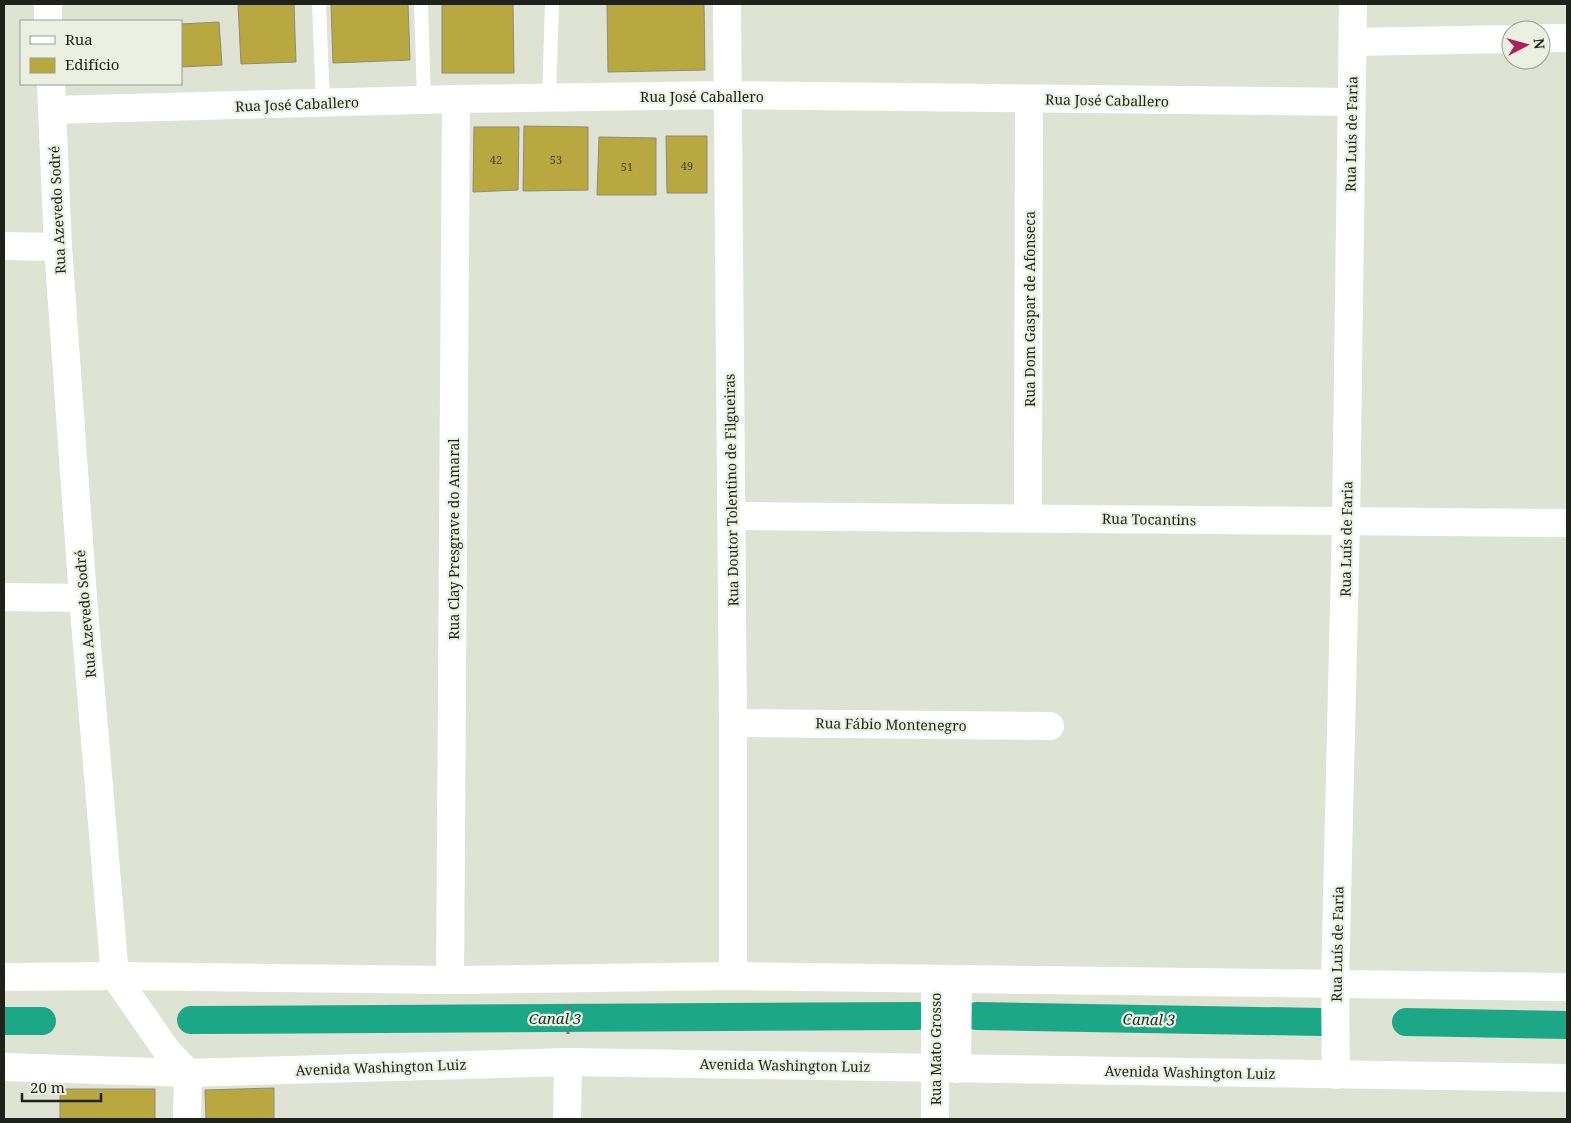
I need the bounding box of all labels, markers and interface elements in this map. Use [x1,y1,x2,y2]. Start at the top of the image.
legend [20,20,182,85]
north arrow [1501,20,1551,70]
text: Rua [65,29,93,49]
text: N [1529,37,1549,50]
text: Edifício [65,54,120,74]
street label: Rua Luís de Faria [1340,76,1362,192]
street label: Rua José Caballero [640,87,764,106]
street label: Rua José Caballero [1045,89,1169,111]
street label: Rua José Caballero [235,92,359,116]
street label: Rua Azevedo Sodré [44,145,70,275]
house number: 42 [490,152,502,167]
house number: 53 [550,152,562,167]
house number: 49 [681,158,693,173]
house number: 51 [621,159,633,174]
street label: Rua Dom Gaspar de Afonseca [1020,211,1039,407]
street label: Rua Doutor Tolentino de Filgueiras [719,374,743,606]
street label: Rua Clay Presgrave do Amaral [444,438,463,640]
street label: Rua Luís de Faria [1335,481,1357,597]
street label: Rua Tocantins [1102,509,1196,529]
street label: Rua Azevedo Sodré [70,549,100,679]
street label: Rua Fábio Montenegro [815,713,967,735]
street label: Rua Luís de Faria [1326,886,1348,1002]
street label: Rua Mato Grosso [926,993,945,1105]
water label: Canal 3 [529,1008,581,1028]
water label: Canal 3 [1123,1009,1175,1029]
street label: Avenida Washington Luiz [699,1054,871,1076]
street label: Avenida Washington Luiz [295,1055,467,1079]
street label: Avenida Washington Luiz [1104,1061,1276,1083]
scale bar [22,1070,101,1102]
text: 20 m [30,1077,65,1097]

